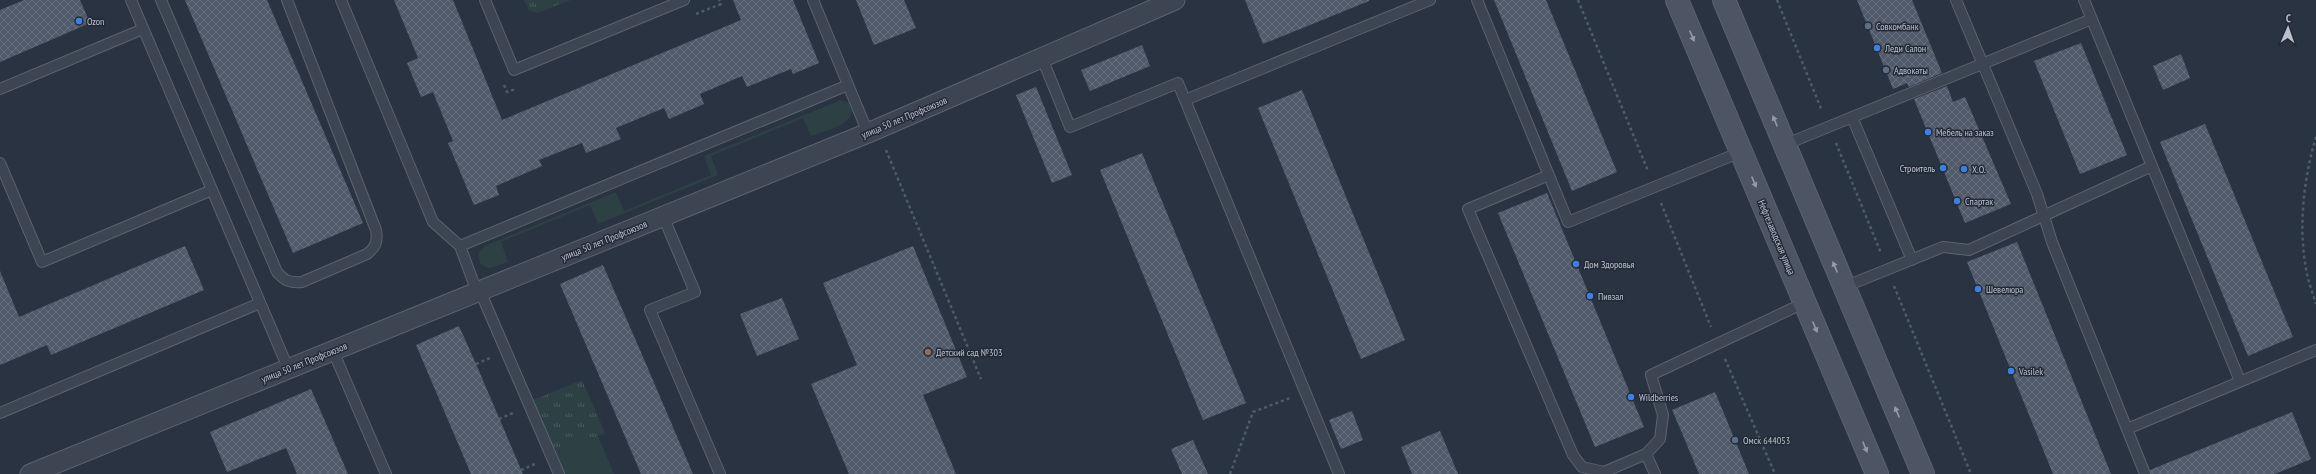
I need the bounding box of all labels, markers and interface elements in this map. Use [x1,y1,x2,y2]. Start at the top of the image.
north arrow [2268,8,2308,48]
text: С [2286,11,2291,25]
place label: Ozon [87,15,105,28]
marker: Ozon [74,16,84,26]
place label: Совкомбанк [1876,20,1919,33]
marker: Совкомбанк [1863,21,1873,31]
one-way arrow [1690,30,1696,42]
place label: Леди Салон [1884,42,1926,55]
marker: Леди Салон [1872,43,1882,53]
place label: Адвокаты [1894,64,1928,77]
marker: Адвокаты [1881,65,1891,75]
street label: улица 50 лет Профсоюзов [859,94,949,141]
one-way arrow [1771,115,1778,127]
place label: Мебель на заказ [1936,126,1994,139]
marker: Мебель на заказ [1923,127,1933,137]
place label: Строитель [1900,162,1935,175]
marker: Строитель [1938,163,1948,173]
place label: X.O. [1972,163,1986,176]
marker: X.O. [1959,164,1969,174]
one-way arrow [1751,176,1757,188]
place label: Спартак [1965,195,1993,208]
marker: Спартак [1952,196,1962,206]
street label: Нефтезаводская улица [1755,198,1798,277]
street label: улица 50 лет Профсоюзов [559,217,649,264]
place label: Дом Здоровья [1584,258,1634,271]
marker: Дом Здоровья [1571,259,1581,269]
one-way arrow [1832,260,1838,272]
place label: Шевелюра [1986,283,2023,296]
marker: Шевелюра [1973,284,1983,294]
place label: Пивзал [1598,290,1623,303]
marker: Пивзал [1585,291,1595,301]
one-way arrow [1812,322,1818,334]
street label: улица 50 лет Профсоюзов [259,339,349,386]
place label: Детский сад №303 [936,346,1003,359]
marker: Детский сад №303 [923,347,933,357]
place label: Vasilek [2018,365,2043,378]
marker: Vasilek [2006,366,2016,376]
place label: Wildberries [1639,391,1679,404]
marker: Wildberries [1626,392,1636,402]
one-way arrow [1894,407,1900,418]
place label: Омск 644053 [1743,434,1790,447]
marker: Омск 644053 [1730,435,1740,445]
one-way arrow [1862,442,1868,453]

